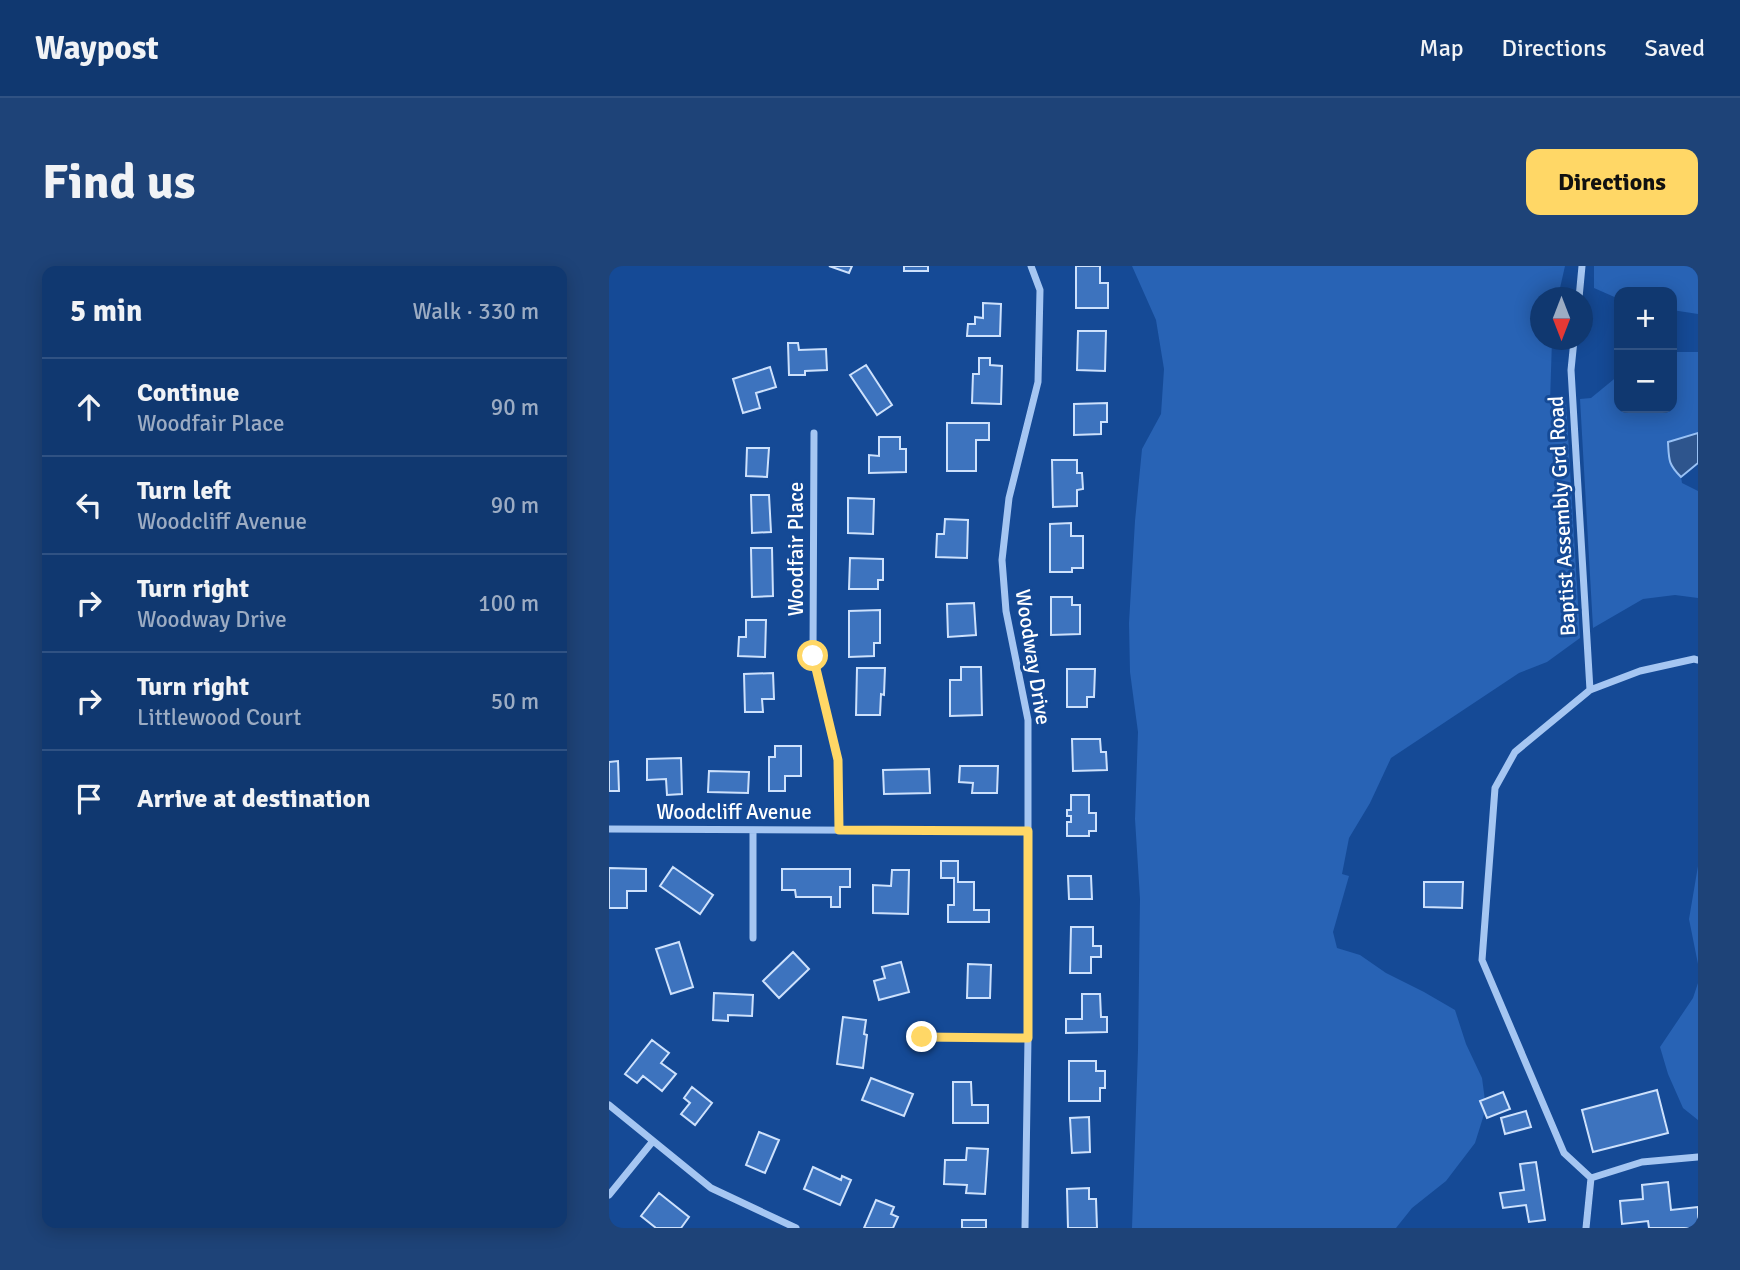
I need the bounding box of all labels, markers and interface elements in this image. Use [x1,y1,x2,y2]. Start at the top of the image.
text: Waypost [35,28,159,69]
text: Map [1419,33,1464,63]
text: Directions [1502,33,1607,63]
text: Saved [1645,33,1705,63]
button: Directions [1526,149,1698,215]
text: Find us [42,152,195,212]
north arrow [1530,287,1593,350]
map controls [1614,287,1677,413]
button: + [1614,287,1677,350]
text: 5 min [70,293,142,330]
text: Walk · 330 m [413,297,539,326]
button: − [1614,350,1677,413]
text: Continue [137,377,239,409]
icon: ahead [70,388,108,426]
text: 90 m [491,393,539,422]
street label: Baptist Assembly Grd Road [1543,395,1581,637]
text: Woodfair Place [137,409,285,438]
text: Turn left [137,475,231,507]
street label: Woodfair Place [783,482,809,616]
icon: left [70,486,108,524]
text: 90 m [491,491,539,520]
text: Woodcliff Avenue [137,507,307,536]
text: Turn right [137,573,249,605]
icon: right [70,584,108,622]
street label: Woodway Drive [1009,587,1057,727]
text: 100 m [478,589,539,618]
text: Woodway Drive [137,605,287,634]
route start [797,640,828,671]
text: Turn right [137,671,249,703]
icon: right [70,682,108,720]
text: 50 m [491,687,539,716]
text: Littlewood Court [137,703,301,732]
icon: arrive [70,780,108,818]
text: Arrive at destination [137,783,370,815]
street label: Woodcliff Avenue [656,799,812,825]
route end [906,1021,937,1052]

